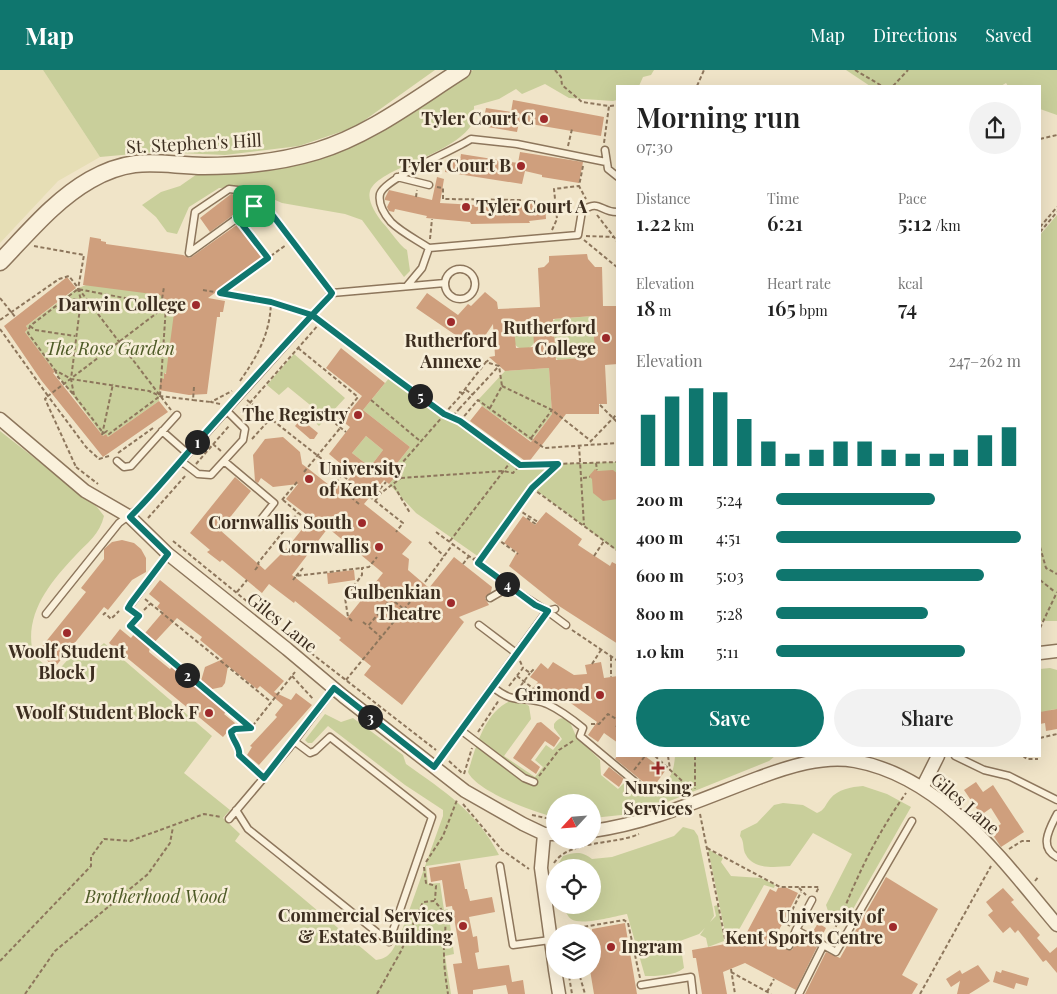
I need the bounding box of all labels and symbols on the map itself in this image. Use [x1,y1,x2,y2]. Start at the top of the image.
place label: Tyler Court C [421,106,534,130]
marker: Tyler Court C [538,113,550,125]
street label: St. Stephen's Hill [125,127,262,159]
place label: Tyler Court B [399,153,511,177]
marker: Tyler Court B [515,160,527,172]
pin [233,185,275,227]
place label: Tyler Court A [476,194,588,218]
marker: Tyler Court A [460,201,472,213]
place label: Darwin College [58,292,186,316]
marker: Darwin College [190,299,202,311]
place label: Rutherford College [503,315,596,360]
marker: Rutherford Annexe [445,316,457,328]
place label: Rutherford Annexe [404,328,498,373]
marker: Rutherford College [600,332,612,344]
park label: The Rose Garden [45,336,175,360]
pin: 5 [408,384,432,408]
place label: The Registry [242,402,349,426]
marker: The Registry [352,409,364,421]
pin: 1 [184,430,210,454]
place label: University of Kent [319,456,404,501]
marker: University of Kent [303,473,315,485]
place label: Cornwallis South [208,510,352,534]
marker: Cornwallis South [356,517,368,529]
place label: Cornwallis [278,534,369,558]
marker: Cornwallis [373,541,385,553]
pin: 4 [494,572,520,596]
place label: Gulbenkian Theatre [344,580,441,625]
street label: Giles Lane [242,586,323,658]
marker: Gulbenkian Theatre [445,597,457,609]
marker: Woolf Student Block J [61,627,73,639]
place label: Woolf Student Block J [7,639,126,684]
pin: 2 [174,662,200,688]
place label: Grimond [514,682,590,706]
marker: Grimond [594,689,606,701]
place label: Woolf Student Block F [15,700,199,724]
pin: 3 [358,704,382,730]
marker: Woolf Student Block F [203,707,215,719]
marker: Nursing Services [651,761,665,775]
street label: Giles Lane [926,767,1005,840]
place label: Nursing Services [623,775,693,820]
north arrow [546,794,601,849]
park label: Brotherhood Wood [84,884,229,908]
place label: Commercial Services & Estates Building [278,903,453,948]
place label: University of Kent Sports Centre [725,904,885,949]
marker: Commercial Services & Estates Building [457,920,469,932]
marker: University of Kent Sports Centre [887,921,899,933]
place label: Ingram [621,934,683,958]
marker: Ingram [605,941,617,953]

